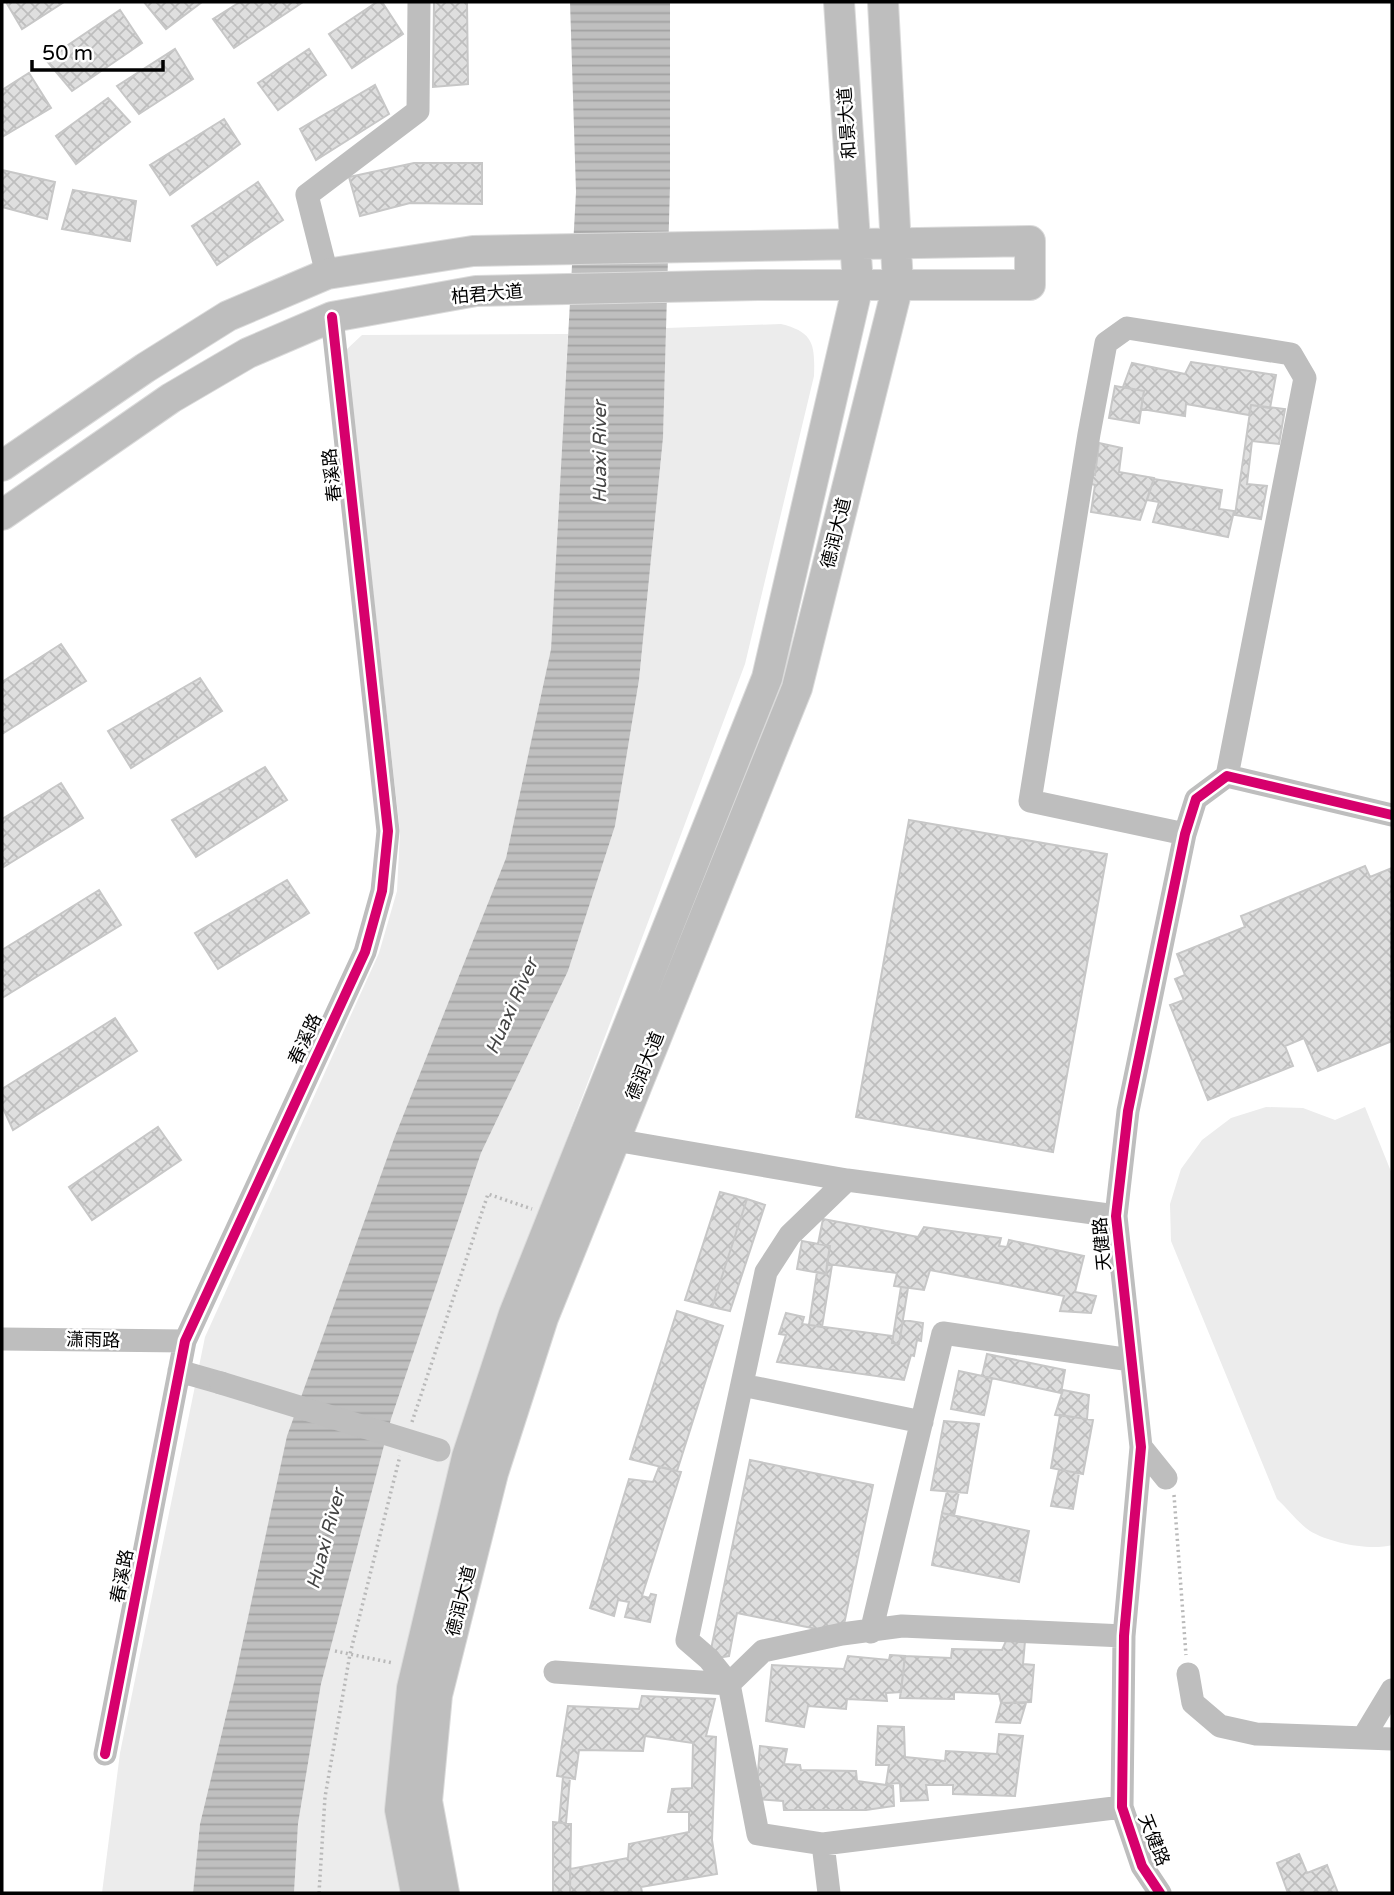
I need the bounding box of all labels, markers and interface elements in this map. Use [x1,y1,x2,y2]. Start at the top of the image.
scale bar [32,28,163,72]
text: 50 m [42,41,93,66]
street label: 和景大道 [834,86,860,160]
street label: 柏君大道 [450,280,524,308]
water label: Huaxi River [589,398,611,503]
street label: 春溪路 [318,447,346,503]
street label: 德润大道 [817,495,855,571]
water label: Huaxi River [481,953,544,1058]
street label: 春溪路 [284,1010,326,1068]
street label: 德润大道 [621,1029,669,1103]
street label: 天健路 [1089,1216,1115,1272]
street label: 潇雨路 [66,1329,120,1351]
water label: Huaxi River [302,1484,351,1592]
street label: 春溪路 [106,1547,138,1605]
street label: 德润大道 [442,1563,480,1639]
street label: 天健路 [1134,1811,1174,1869]

